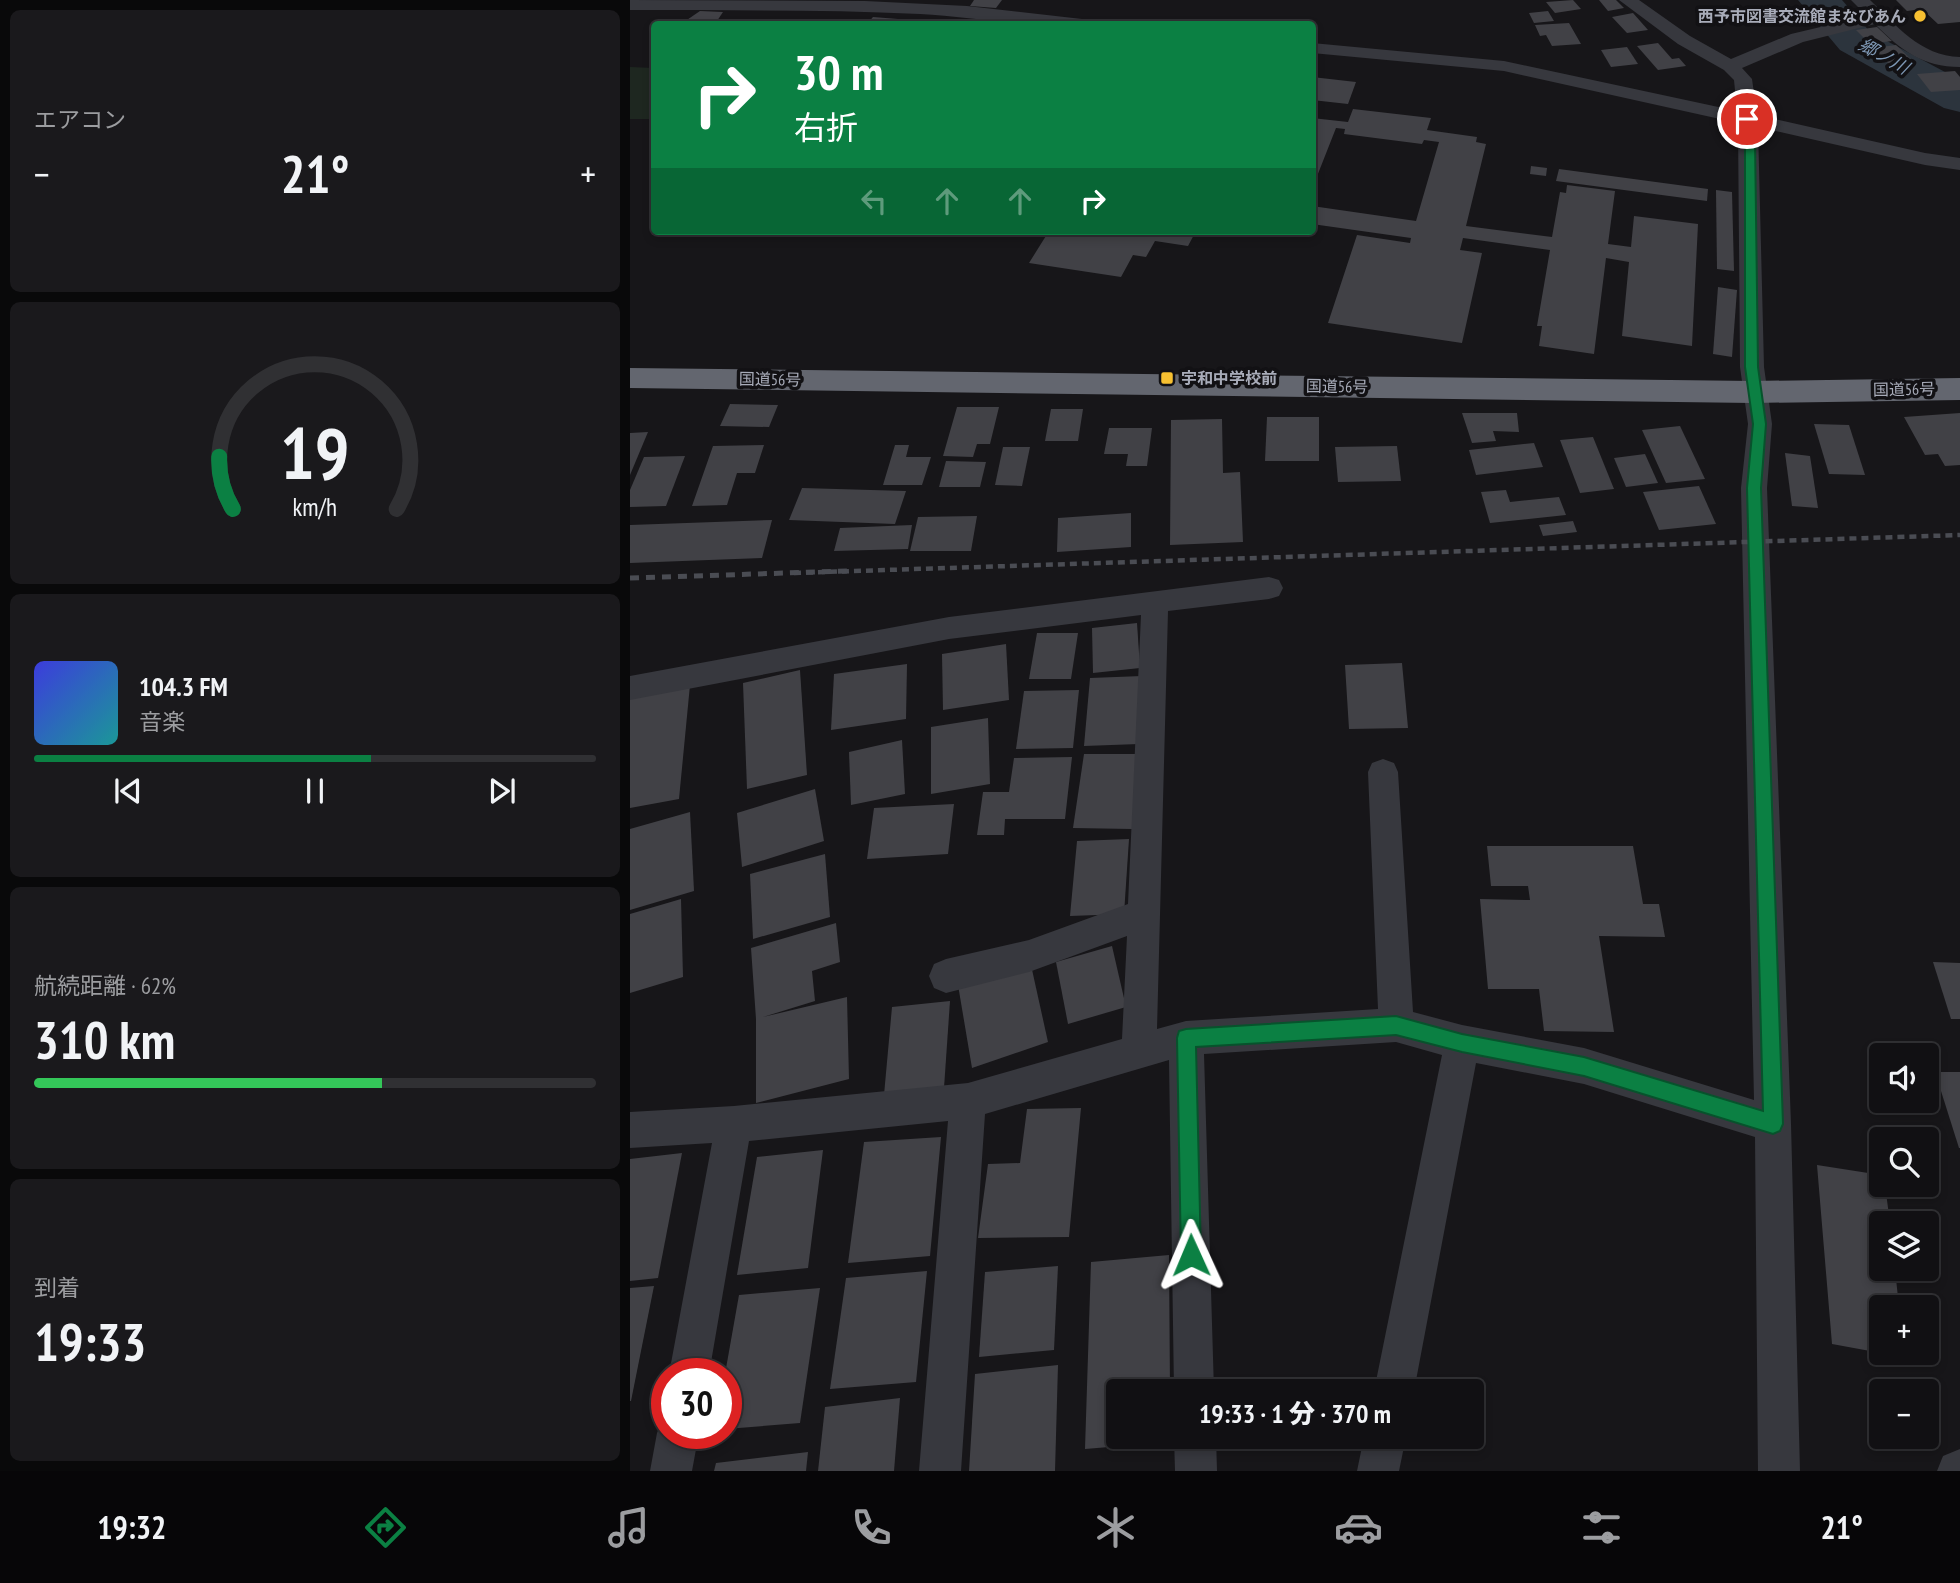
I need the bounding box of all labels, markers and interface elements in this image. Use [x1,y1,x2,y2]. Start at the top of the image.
place label: 西予市図書交流館まなびあん [1698,6,1906,26]
marker: 西予市図書交流館まなびあん [1912,8,1928,24]
water label: 郷ノ川 [1855,33,1915,80]
text: 30 m [794,40,883,104]
icon: right [679,49,770,140]
pin [1717,89,1777,149]
icon: arrive [1728,100,1766,138]
text: エアコン [34,105,126,134]
text: 右折 [794,106,858,148]
text: 21° [281,140,349,207]
text: − [34,149,50,198]
text: + [580,149,596,198]
icon: left [855,182,893,220]
icon: ahead [928,182,966,220]
icon: ahead [1001,182,1039,220]
icon: right [1074,182,1112,220]
street label: 国道56号 [739,368,801,390]
place label: 宇和中学校前 [1181,368,1277,388]
marker: 宇和中学校前 [1159,370,1175,386]
street label: 国道56号 [1306,375,1368,397]
street label: 国道56号 [1873,378,1935,400]
text: 19 [280,406,350,500]
text: km/h [293,491,337,523]
text: 104.3 FM [139,670,228,703]
text: 音楽 [139,707,185,736]
icon: previous [109,772,147,810]
icon: pause [296,772,334,810]
icon: next [483,772,521,810]
text: 航続距離 · 62% [34,971,176,1000]
text: 310 km [34,1006,175,1073]
map controls [1869,1043,1939,1449]
button: sound [1869,1043,1939,1113]
button: search [1869,1127,1939,1197]
button: layers [1869,1211,1939,1281]
position arrow [1154,1218,1228,1292]
text: 到着 [34,1273,80,1302]
button: + [1869,1295,1939,1365]
text: 19:33 [34,1308,146,1375]
speed limit sign: 30 [651,1358,742,1449]
button: − [1869,1379,1939,1449]
text: 19:33 · 1 分 · 370 m [1199,1397,1391,1430]
icon: directions [361,1503,410,1552]
icon: music [604,1503,653,1552]
icon: phone [847,1503,896,1552]
icon: climate [1091,1503,1140,1552]
icon: car [1334,1503,1383,1552]
icon: filters [1577,1503,1626,1552]
text: 19:32 [97,1506,166,1548]
text: 21° [1821,1506,1863,1548]

